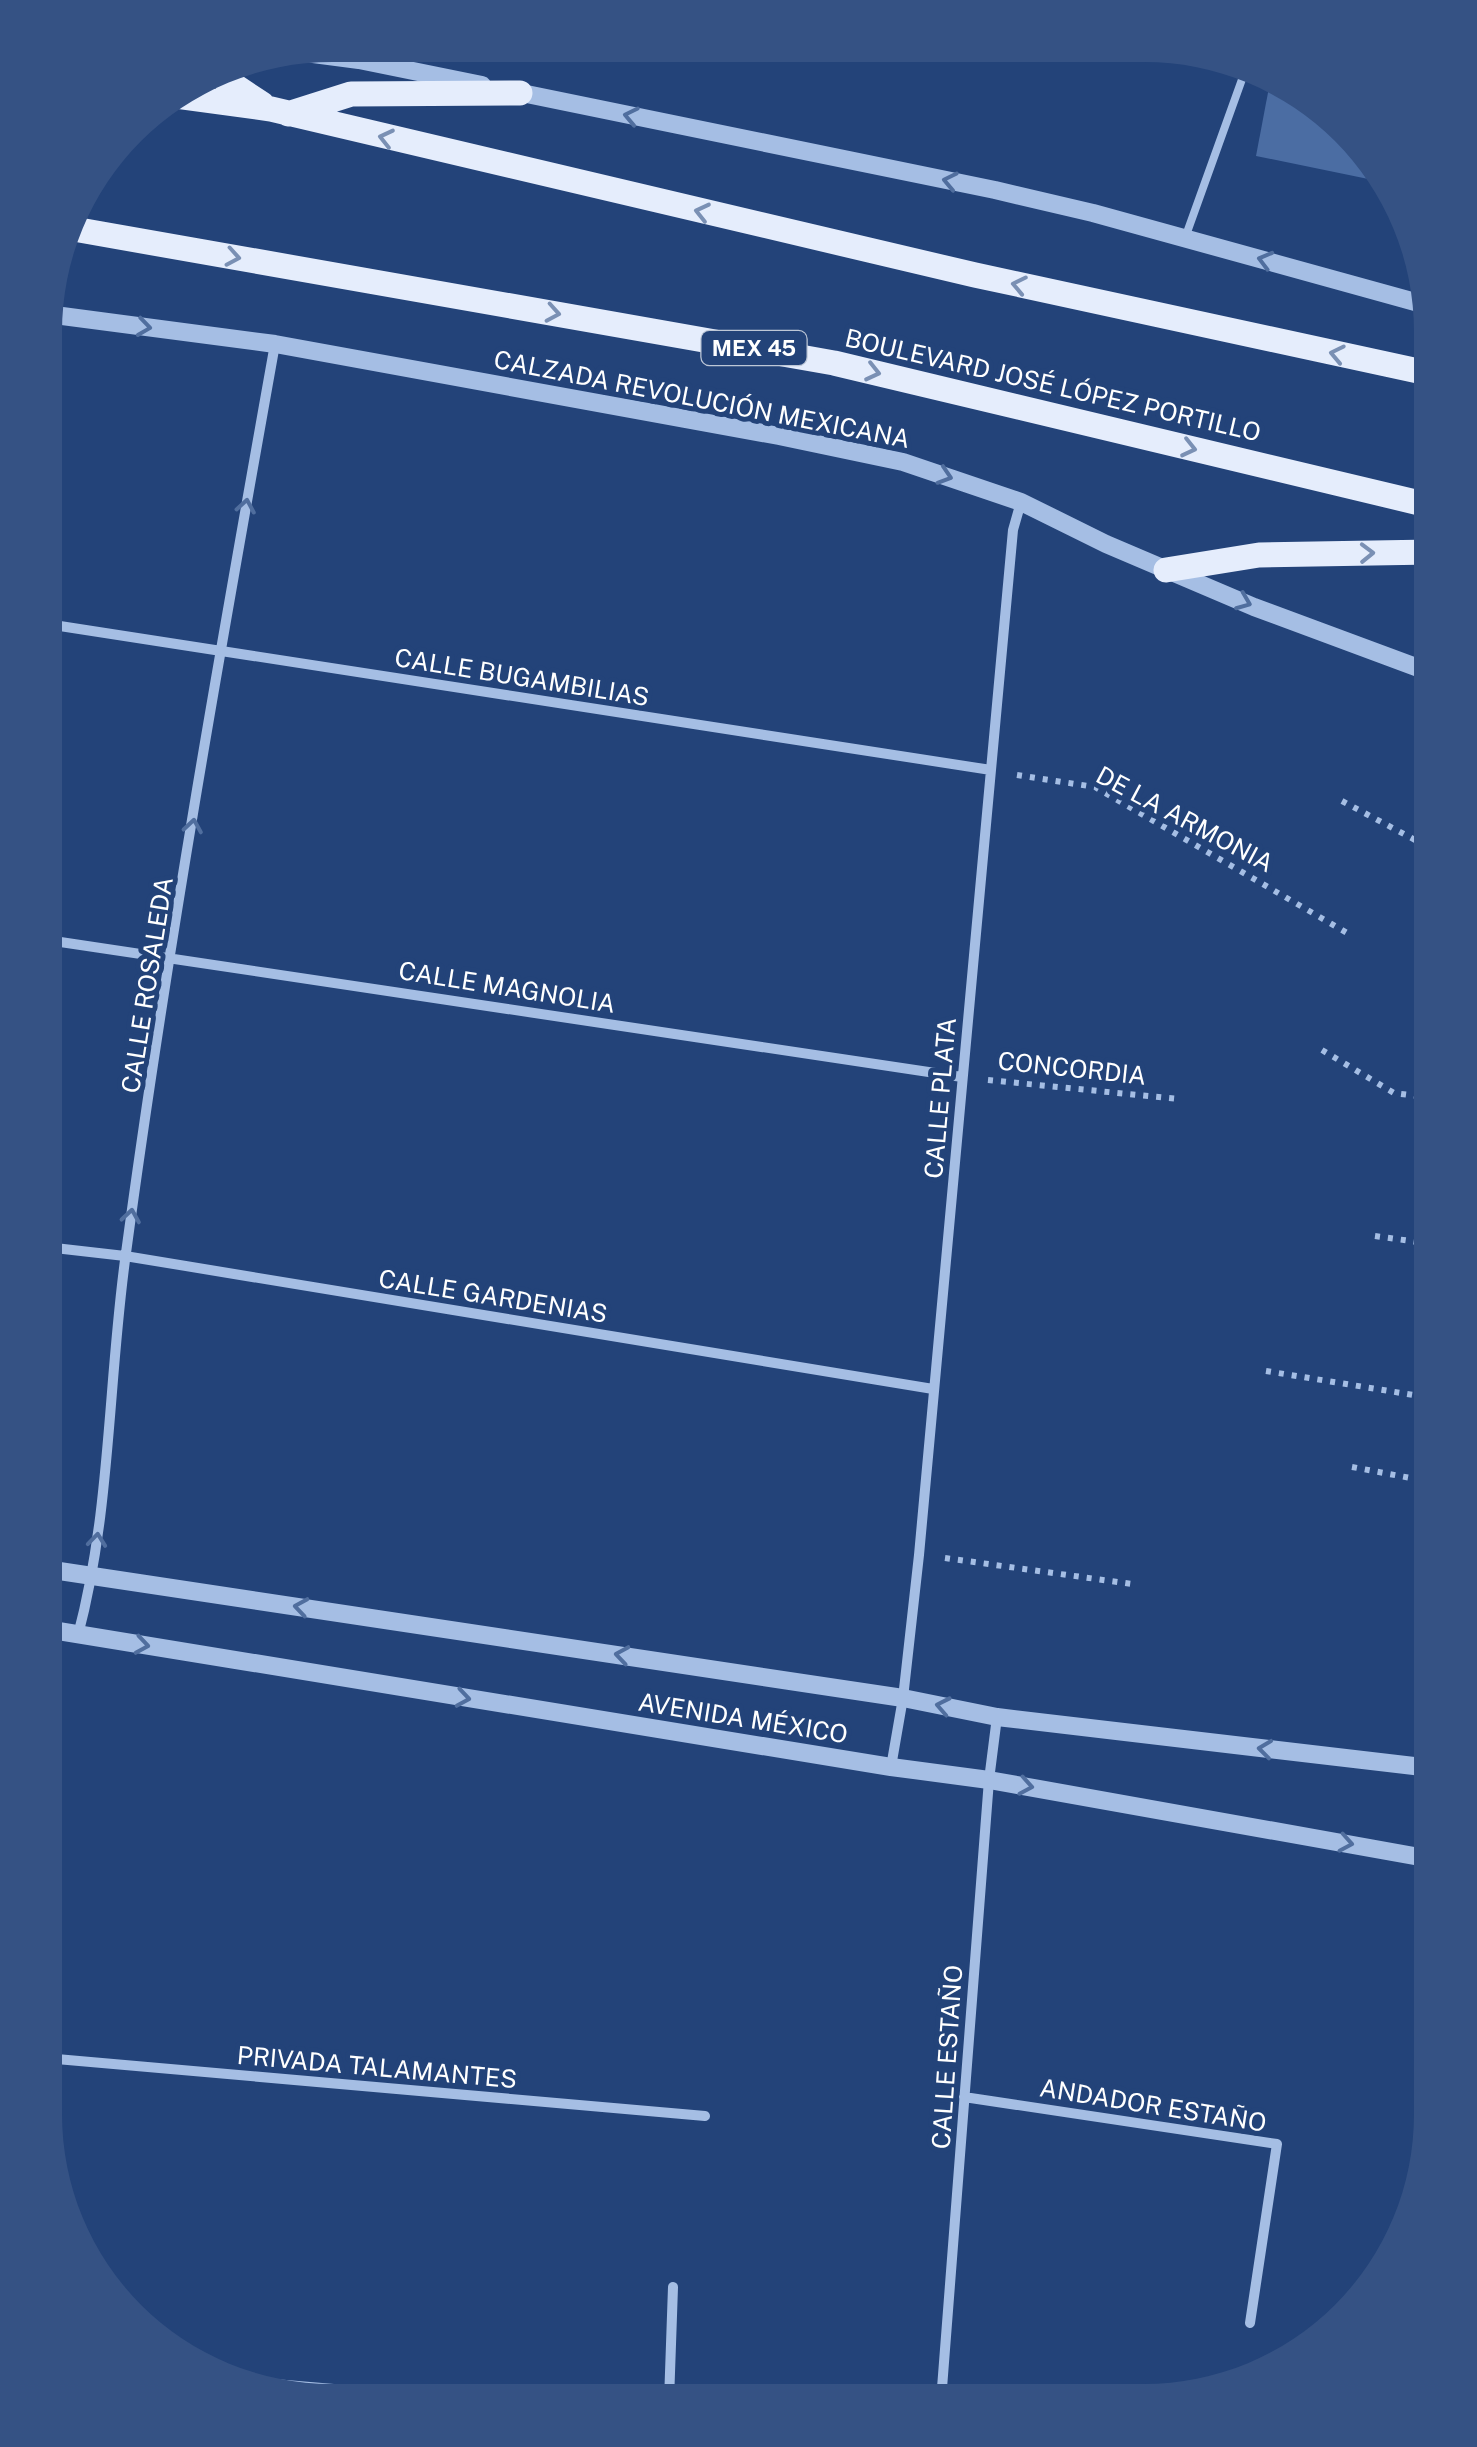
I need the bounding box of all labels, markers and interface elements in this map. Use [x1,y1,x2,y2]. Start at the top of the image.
one-way arrow [623,106,640,127]
one-way arrow [378,129,395,150]
one-way arrow [942,172,959,193]
one-way arrow [694,203,711,224]
one-way arrow [225,246,241,267]
one-way arrow [1257,251,1274,272]
one-way arrow [1011,276,1028,297]
one-way arrow [545,302,561,323]
one-way arrow [136,315,152,336]
street label: BOULEVARD JOSÉ LÓPEZ PORTILLO [842,322,1264,448]
road number: MEX 45 [702,331,806,365]
street label: CALZADA REVOLUCIÓN MEXICANA [491,344,913,454]
one-way arrow [1329,344,1346,365]
one-way arrow [864,360,881,381]
one-way arrow [1180,436,1197,457]
one-way arrow [935,465,952,485]
one-way arrow [235,497,256,514]
one-way arrow [1360,543,1376,564]
one-way arrow [1234,590,1252,610]
street label: CALLE BUGAMBILIAS [393,642,651,712]
street label: DE LA ARMONIA [1091,760,1279,878]
one-way arrow [181,818,202,835]
street label: CALLE ROSALEDA [115,875,179,1095]
street label: CALLE MAGNOLIA [397,955,617,1019]
street label: CALLE PLATA [918,1016,962,1180]
street label: CONCORDIA [996,1045,1148,1091]
one-way arrow [120,1208,141,1225]
street label: CALLE GARDENIAS [376,1263,610,1329]
one-way arrow [86,1531,108,1547]
one-way arrow [292,1597,309,1618]
one-way arrow [134,1634,150,1655]
one-way arrow [614,1646,630,1667]
one-way arrow [454,1686,471,1707]
street label: AVENIDA MÉXICO [636,1687,850,1749]
one-way arrow [935,1696,951,1717]
one-way arrow [1257,1739,1274,1760]
one-way arrow [1017,1775,1034,1796]
one-way arrow [1337,1832,1354,1853]
street label: CALLE ESTAÑO [926,1964,968,2150]
street label: PRIVADA TALAMANTES [236,2040,518,2094]
street label: ANDADOR ESTAÑO [1037,2072,1269,2138]

